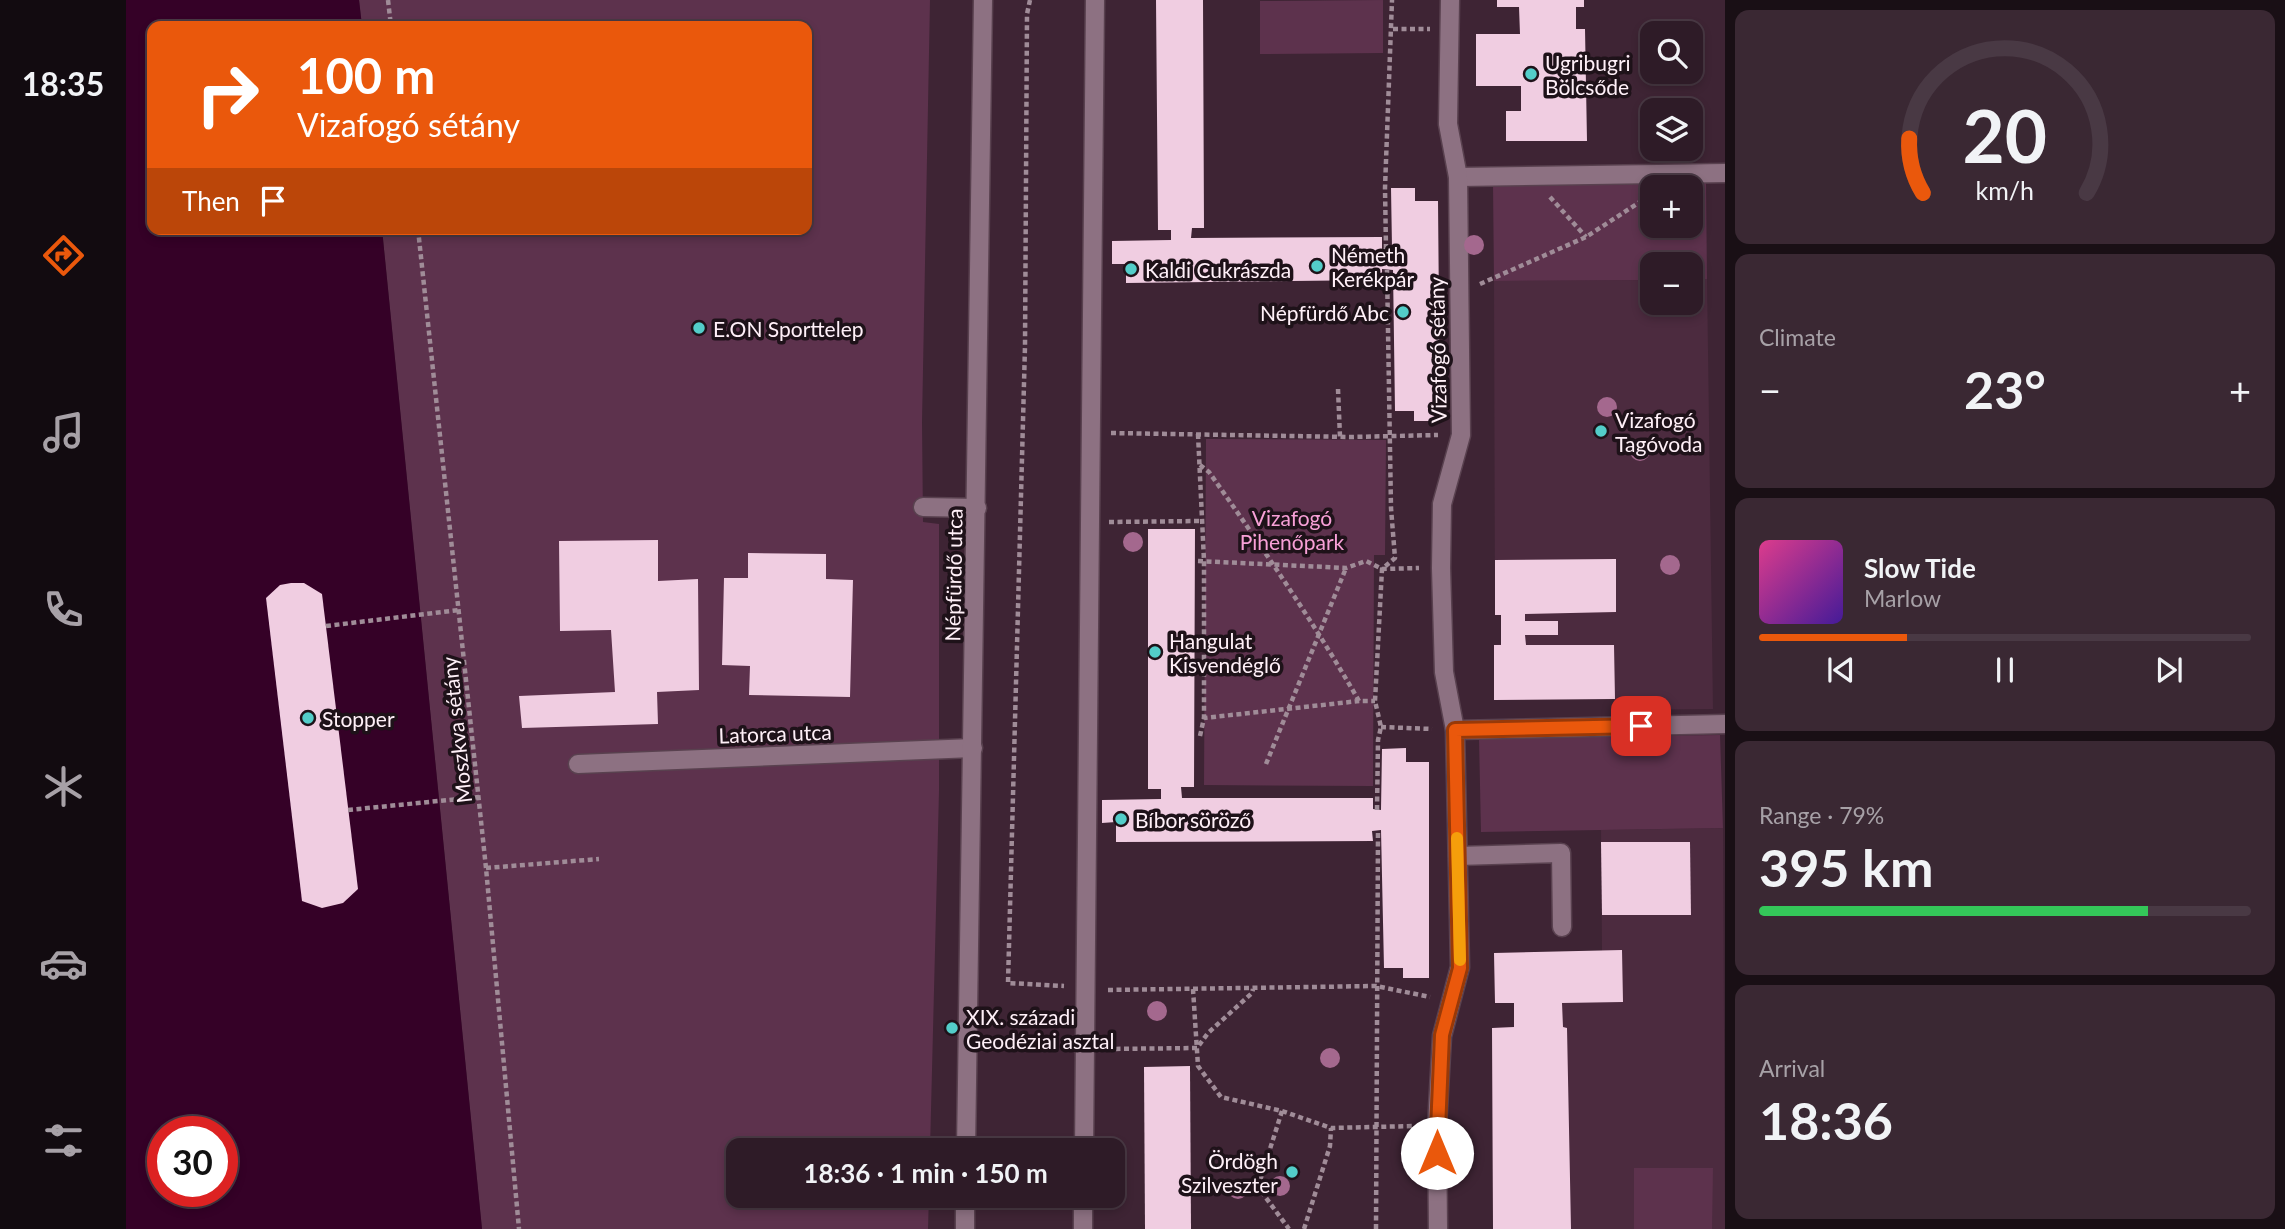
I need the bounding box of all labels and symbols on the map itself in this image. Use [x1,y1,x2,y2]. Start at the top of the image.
place label: Ugribugri Bölcsőde [1545,50,1631,99]
marker: Ugribugri Bölcsőde [1523,66,1539,82]
place label: Németh Kerékpár [1331,242,1414,291]
place label: Kaldi Cukrászda [1145,257,1291,282]
marker: Németh Kerékpár [1309,258,1325,274]
marker: Kaldi Cukrászda [1123,261,1139,277]
street label: Vizafogó sétány [1423,276,1451,423]
place label: Népfürdő Abc [1260,300,1389,325]
marker: Népfürdő Abc [1395,304,1411,320]
place label: E.ON Sporttelep [713,316,864,341]
marker: E.ON Sporttelep [691,320,707,336]
place label: Vizafogó Tagóvoda [1615,407,1702,456]
marker: Vizafogó Tagóvoda [1593,423,1609,439]
park label: Vizafogó Pihenőpark [1240,505,1345,554]
street label: Népfürdő utca [939,508,967,642]
place label: Hangulat Kisvendéglő [1169,628,1281,677]
marker: Hangulat Kisvendéglő [1147,644,1163,660]
street label: Moszkva sétány [436,655,476,804]
pin [1611,696,1671,756]
place label: Stopper [322,706,395,731]
marker: Stopper [300,710,316,726]
street label: Latorca utca [718,719,832,747]
place label: Bíbor söröző [1135,807,1251,832]
marker: Bíbor söröző [1113,811,1129,827]
place label: XIX. századi Geodéziai asztal [966,1004,1114,1053]
marker: XIX. századi Geodéziai asztal [944,1020,960,1036]
speed limit sign: 30 [147,1116,238,1207]
position arrow [1400,1116,1474,1190]
place label: Ördögh Szilveszter [1181,1148,1278,1197]
marker: Ördögh Szilveszter [1284,1164,1300,1180]

